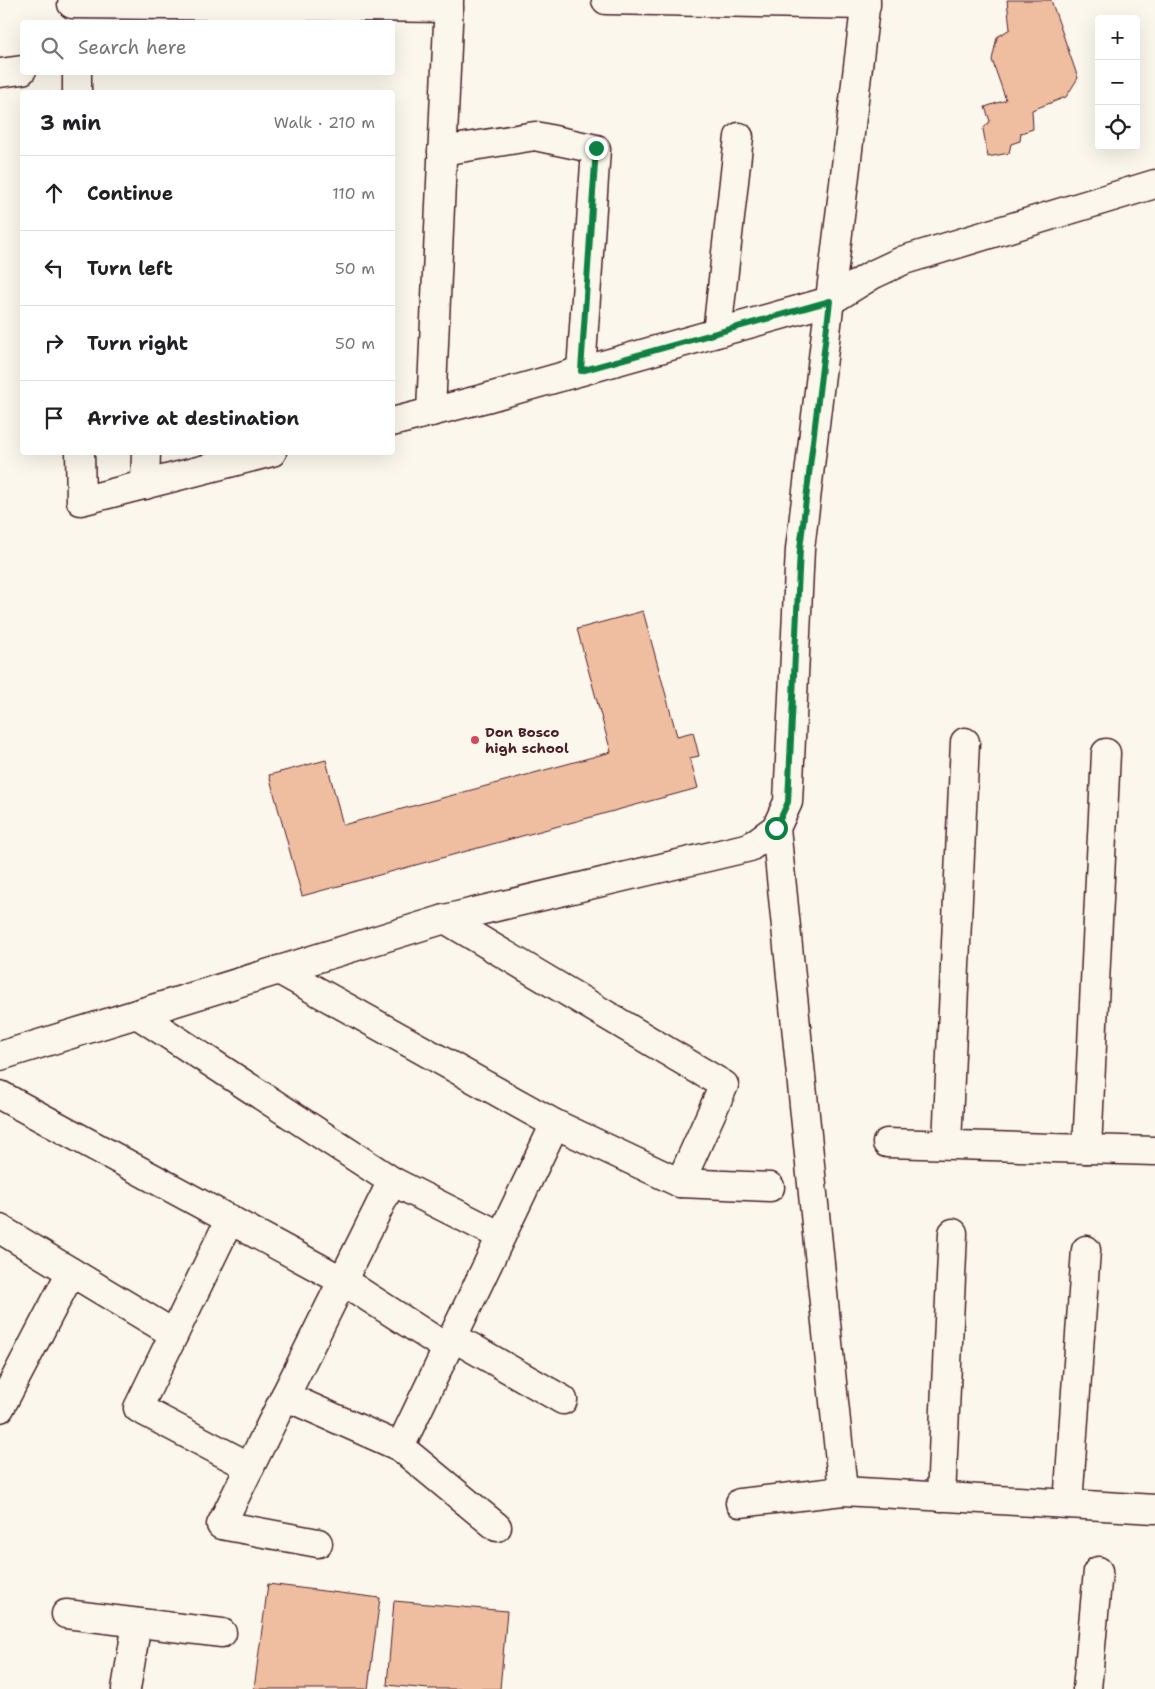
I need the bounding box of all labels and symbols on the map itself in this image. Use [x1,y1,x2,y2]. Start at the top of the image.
route end [585,137,608,160]
place label: Don Bosco high school [485,723,569,757]
marker: Don Bosco high school [469,734,481,746]
route start [765,817,788,840]

